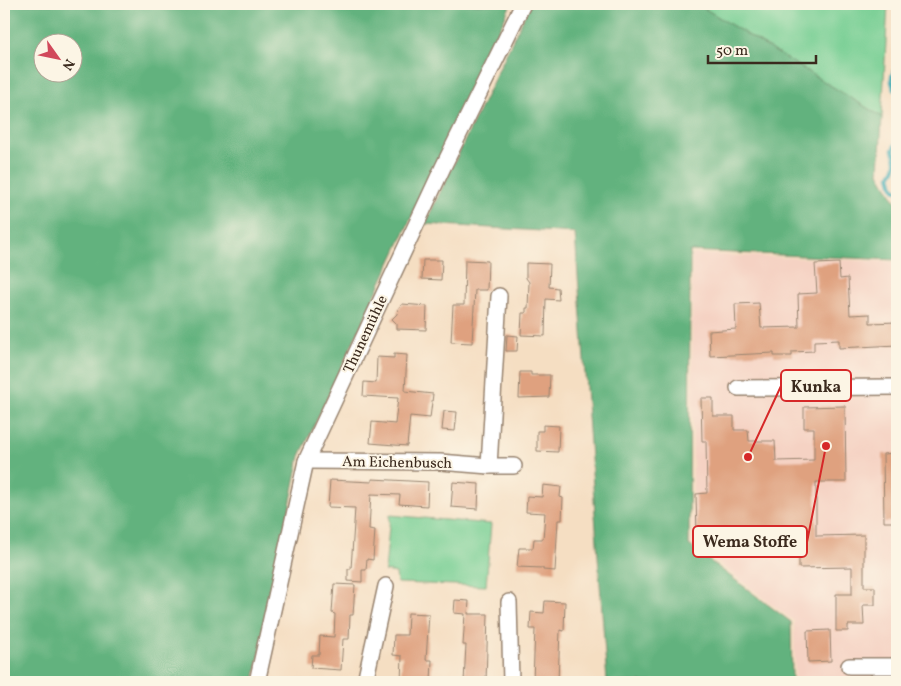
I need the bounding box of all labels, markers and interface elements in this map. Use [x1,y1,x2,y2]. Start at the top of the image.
north arrow [32,32,82,82]
scale bar [708,32,816,64]
text: 50 m [716,41,748,62]
text: N [57,55,78,74]
street label: Thunemühle [339,292,394,377]
callout: Kunka [781,370,851,401]
text: Kunka [791,377,841,399]
street label: Am Eichenbusch [342,452,452,475]
callout: Wema Stoffe [693,526,807,557]
text: Wema Stoffe [703,532,797,554]

